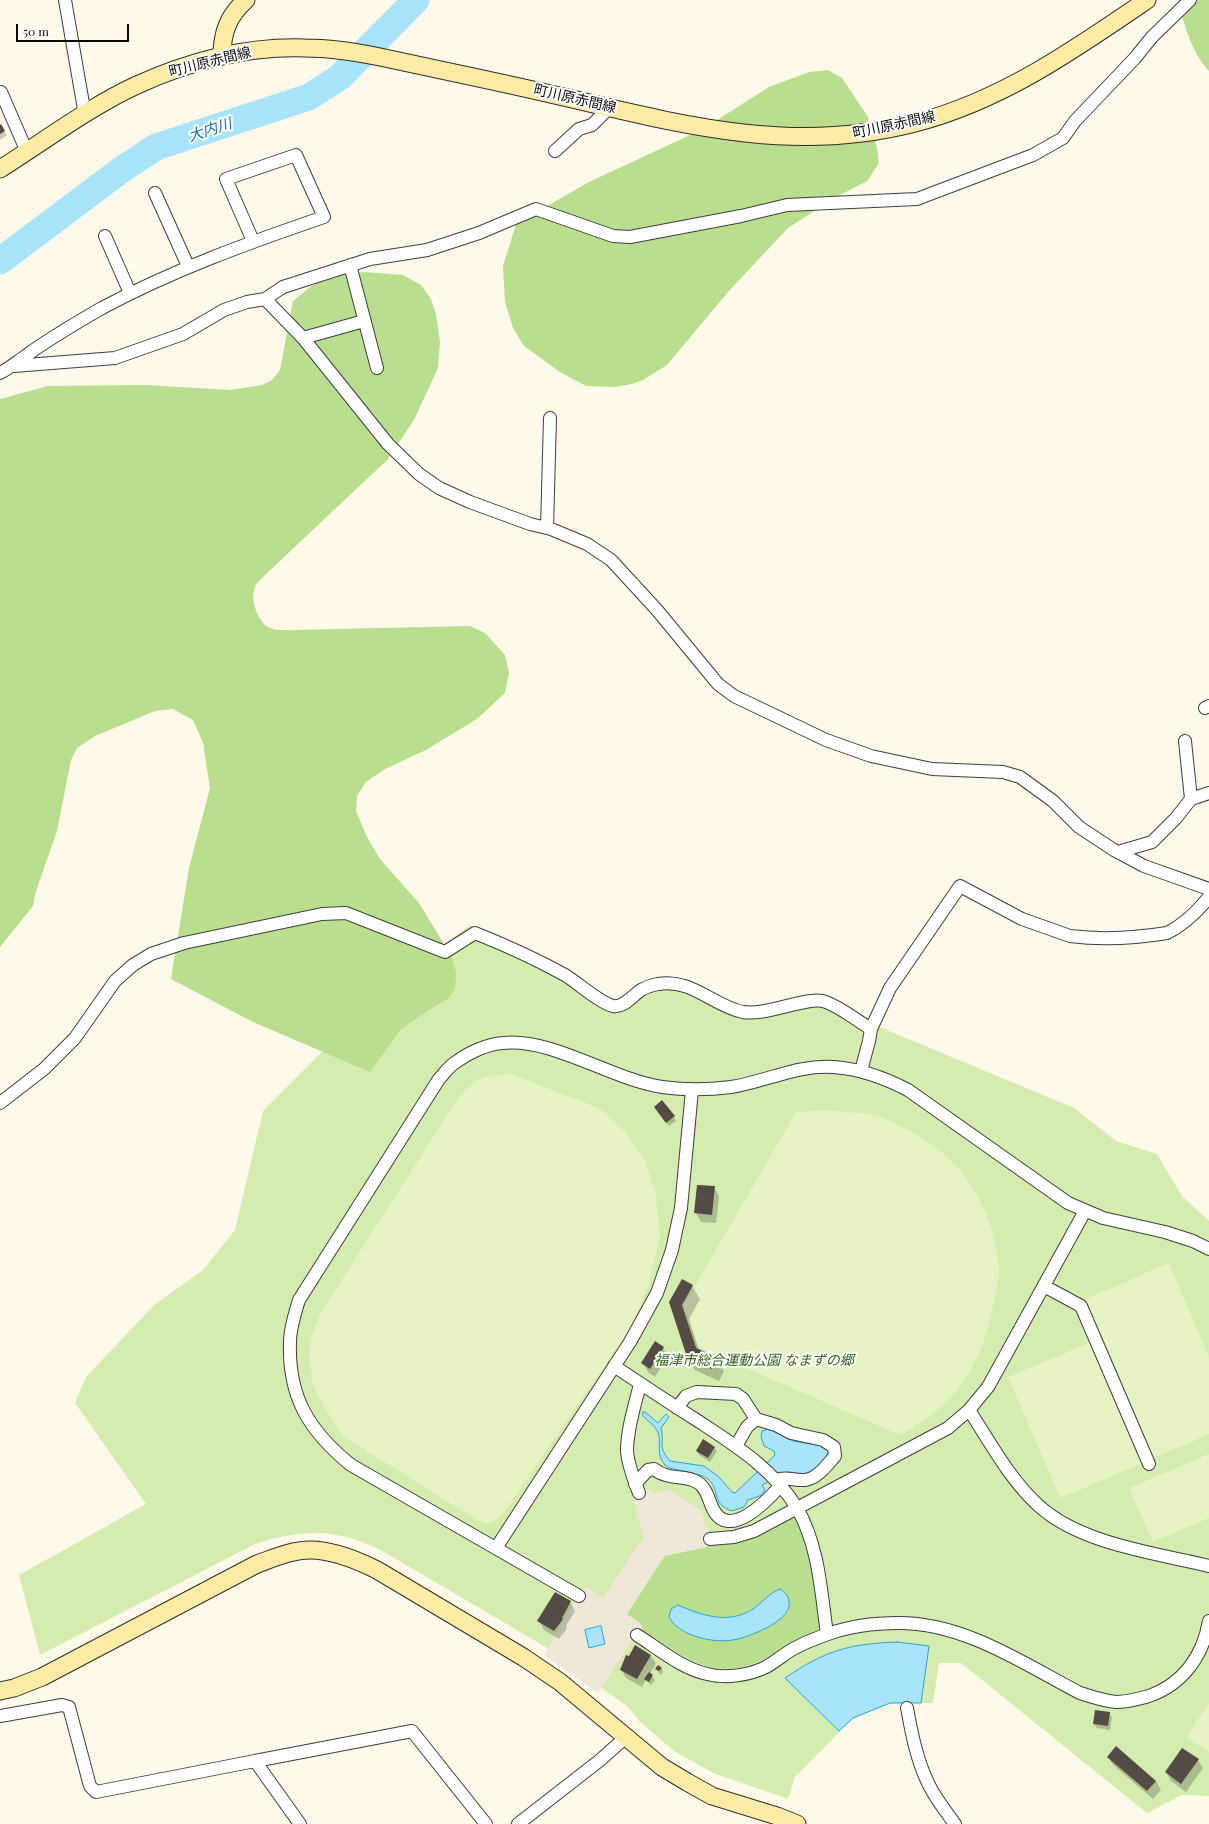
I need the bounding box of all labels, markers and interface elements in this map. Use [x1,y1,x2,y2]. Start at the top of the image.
scale bar [18,16,131,42]
text: 50 m [23,23,49,39]
street label: 町川原赤間線 [167,44,253,80]
street label: 町川原赤間線 [532,81,618,117]
street label: 町川原赤間線 [851,108,937,142]
water label: 大内川 [186,114,234,146]
park label: 福津市総合運動公園 なまずの郷 [654,1353,854,1369]

